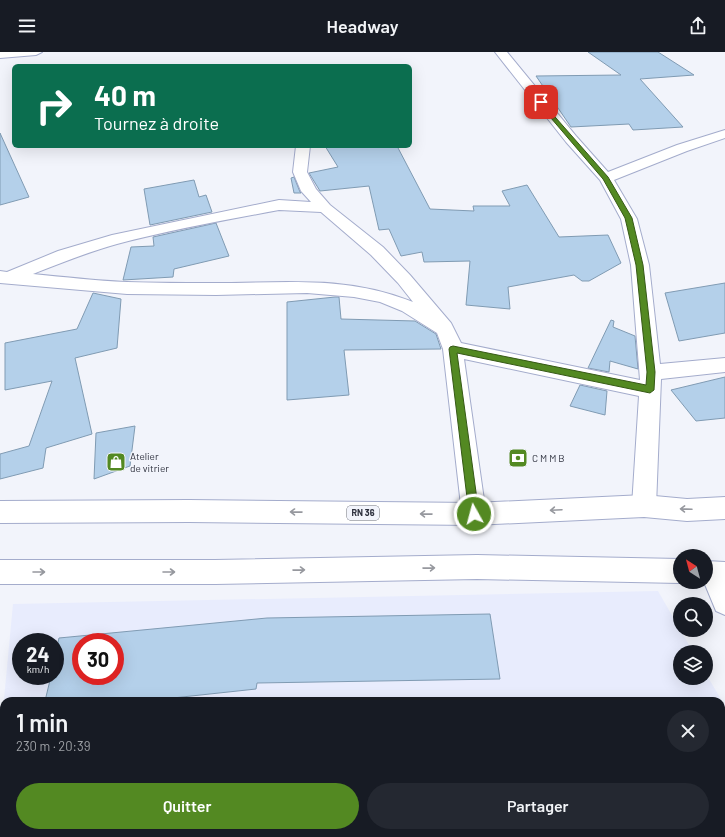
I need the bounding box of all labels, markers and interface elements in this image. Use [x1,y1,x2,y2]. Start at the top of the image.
icon: menu [16,15,38,37]
text: Headway [327,15,398,37]
icon: share [687,15,709,37]
text: 40 m [94,78,156,112]
icon: right [28,80,80,132]
pin [524,85,558,119]
icon: arrive [530,91,552,113]
text: Tournez à droite [94,112,219,134]
bank icon: C M M B [507,447,529,469]
place label: Atelier de vitrier [130,450,169,474]
shop icon: Atelier de vitrier [105,451,127,473]
place label: C M M B [532,452,565,464]
position arrow [453,493,495,535]
one-way arrow [680,505,693,513]
road number: RN 36 [347,506,379,520]
one-way arrow [550,507,563,514]
one-way arrow [290,508,303,516]
one-way arrow [420,510,433,517]
north arrow [673,549,713,589]
map controls [673,549,713,685]
one-way arrow [422,564,435,572]
one-way arrow [292,567,305,574]
one-way arrow [32,568,45,576]
one-way arrow [162,568,175,576]
button: search [673,597,713,637]
speed limit sign: 30 [72,633,124,685]
text: 24 [26,642,50,666]
button: layers [673,645,713,685]
text: km/h [27,663,49,675]
text: 1 min [16,708,68,737]
button: close [667,710,709,752]
text: 230 m · 20:39 [16,738,90,754]
button: Quitter [16,783,359,829]
button: Partager [367,783,709,829]

